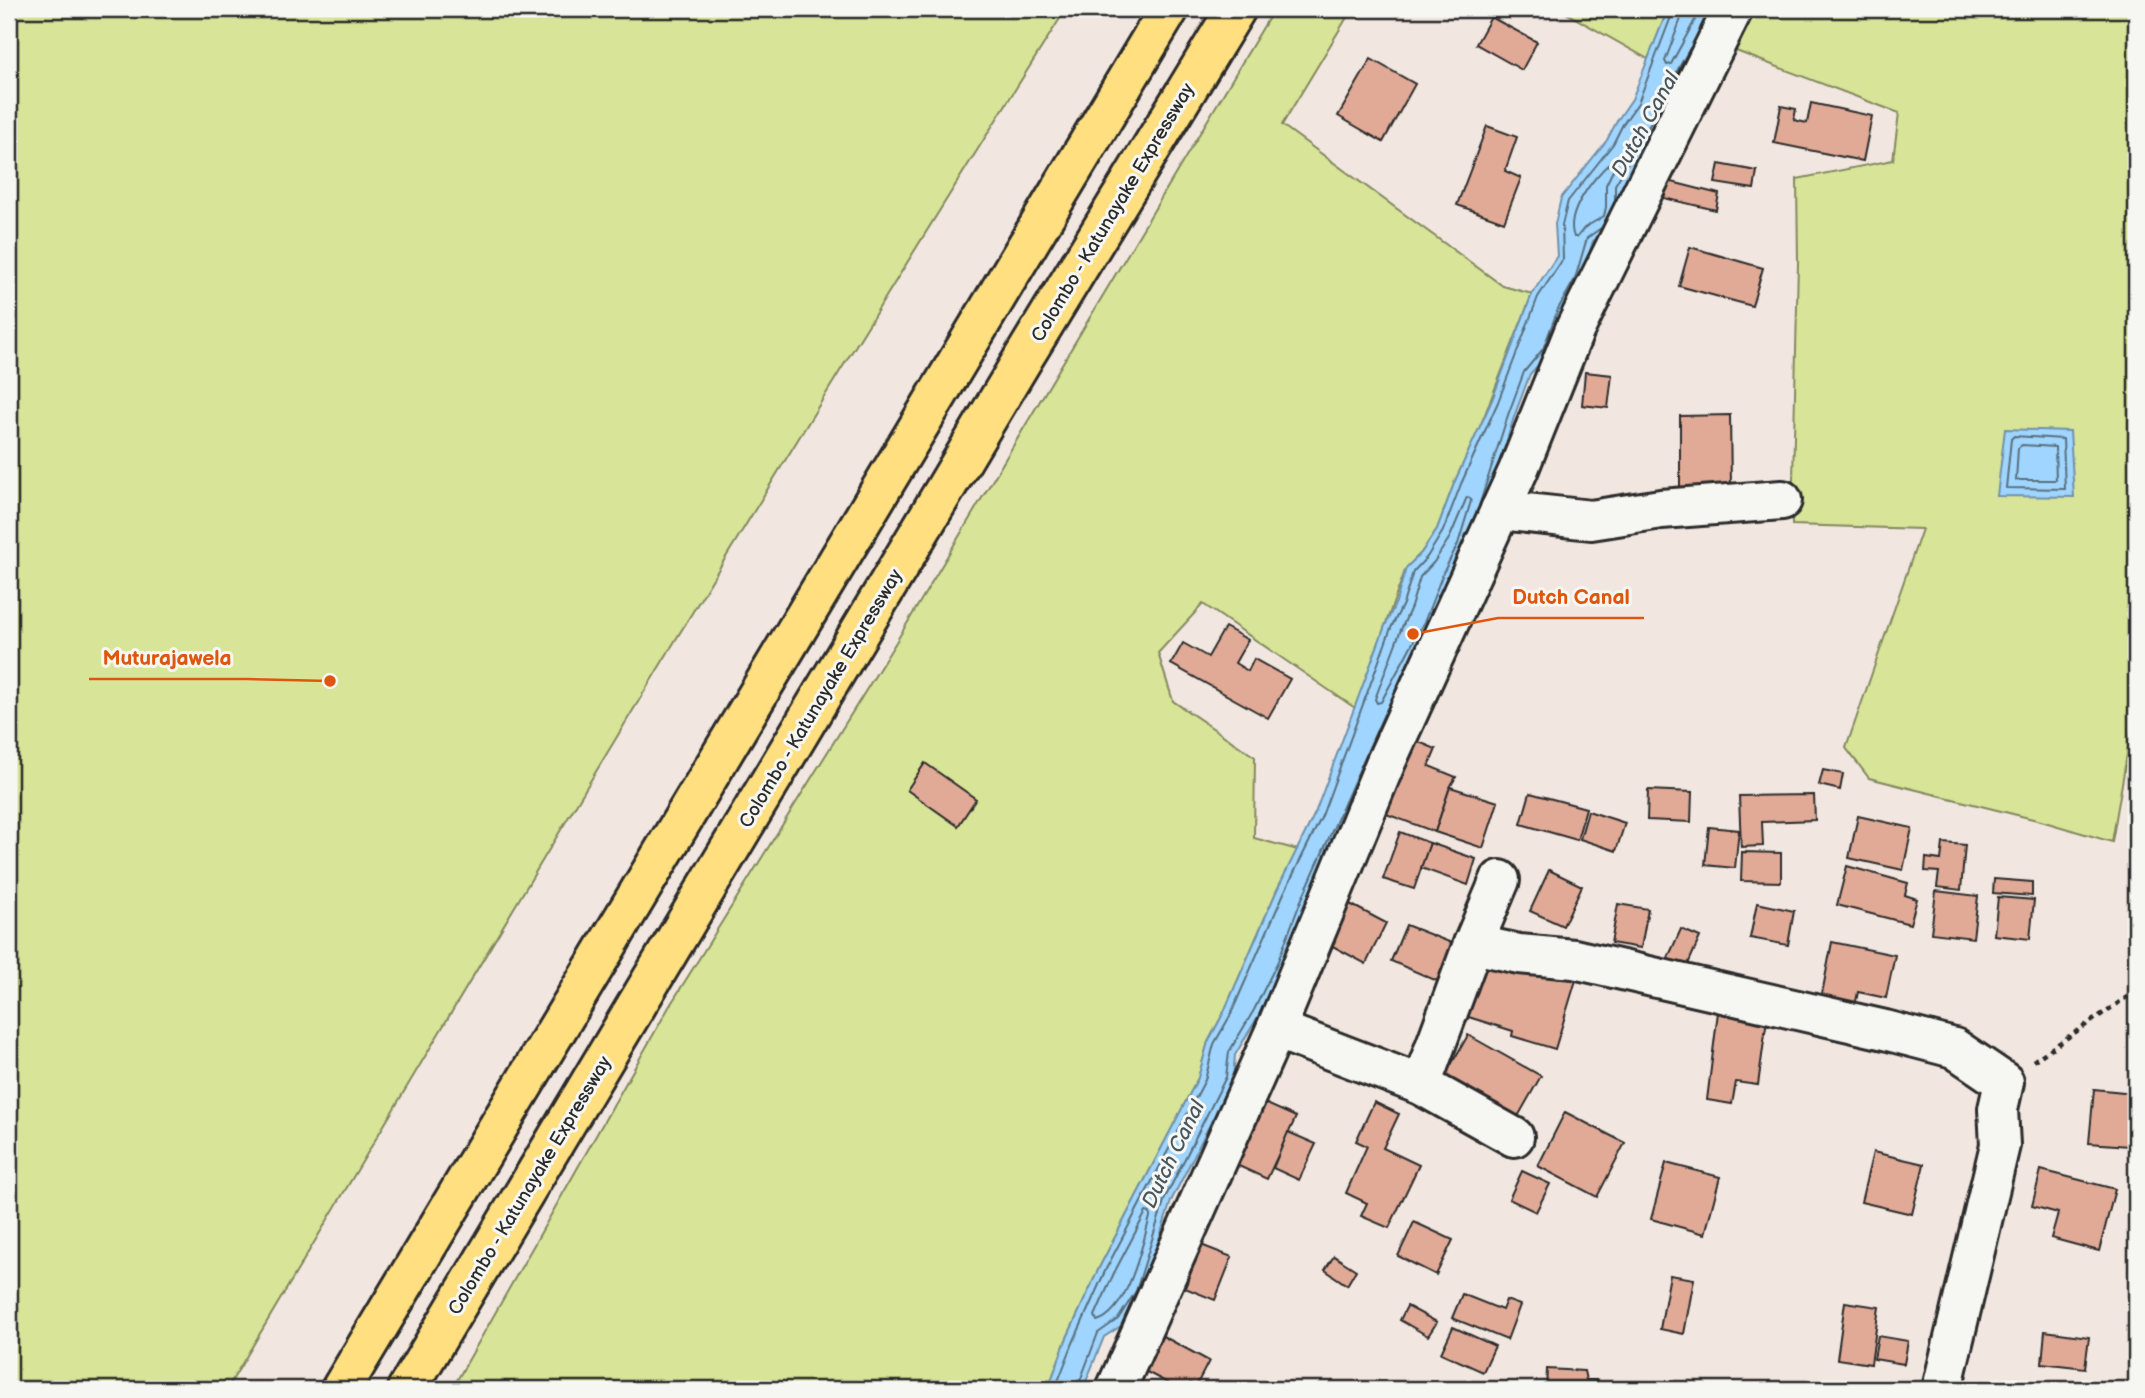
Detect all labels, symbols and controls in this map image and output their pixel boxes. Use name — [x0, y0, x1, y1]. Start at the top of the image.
water label: Dutch Canal — [1606, 66, 1685, 181]
street label: Colombo - Katunayake Expressway — [1027, 79, 1200, 346]
street label: Colombo - Katunayake Expressway — [735, 565, 908, 832]
callout: Dutch Canal — [1498, 576, 1644, 618]
text: Dutch Canal — [1512, 585, 1630, 610]
callout: Muturajawela — [89, 637, 246, 679]
text: Muturajawela — [102, 646, 232, 671]
street label: Colombo - Katunayake Expressway — [444, 1052, 617, 1319]
water label: Dutch Canal — [1137, 1095, 1211, 1212]

